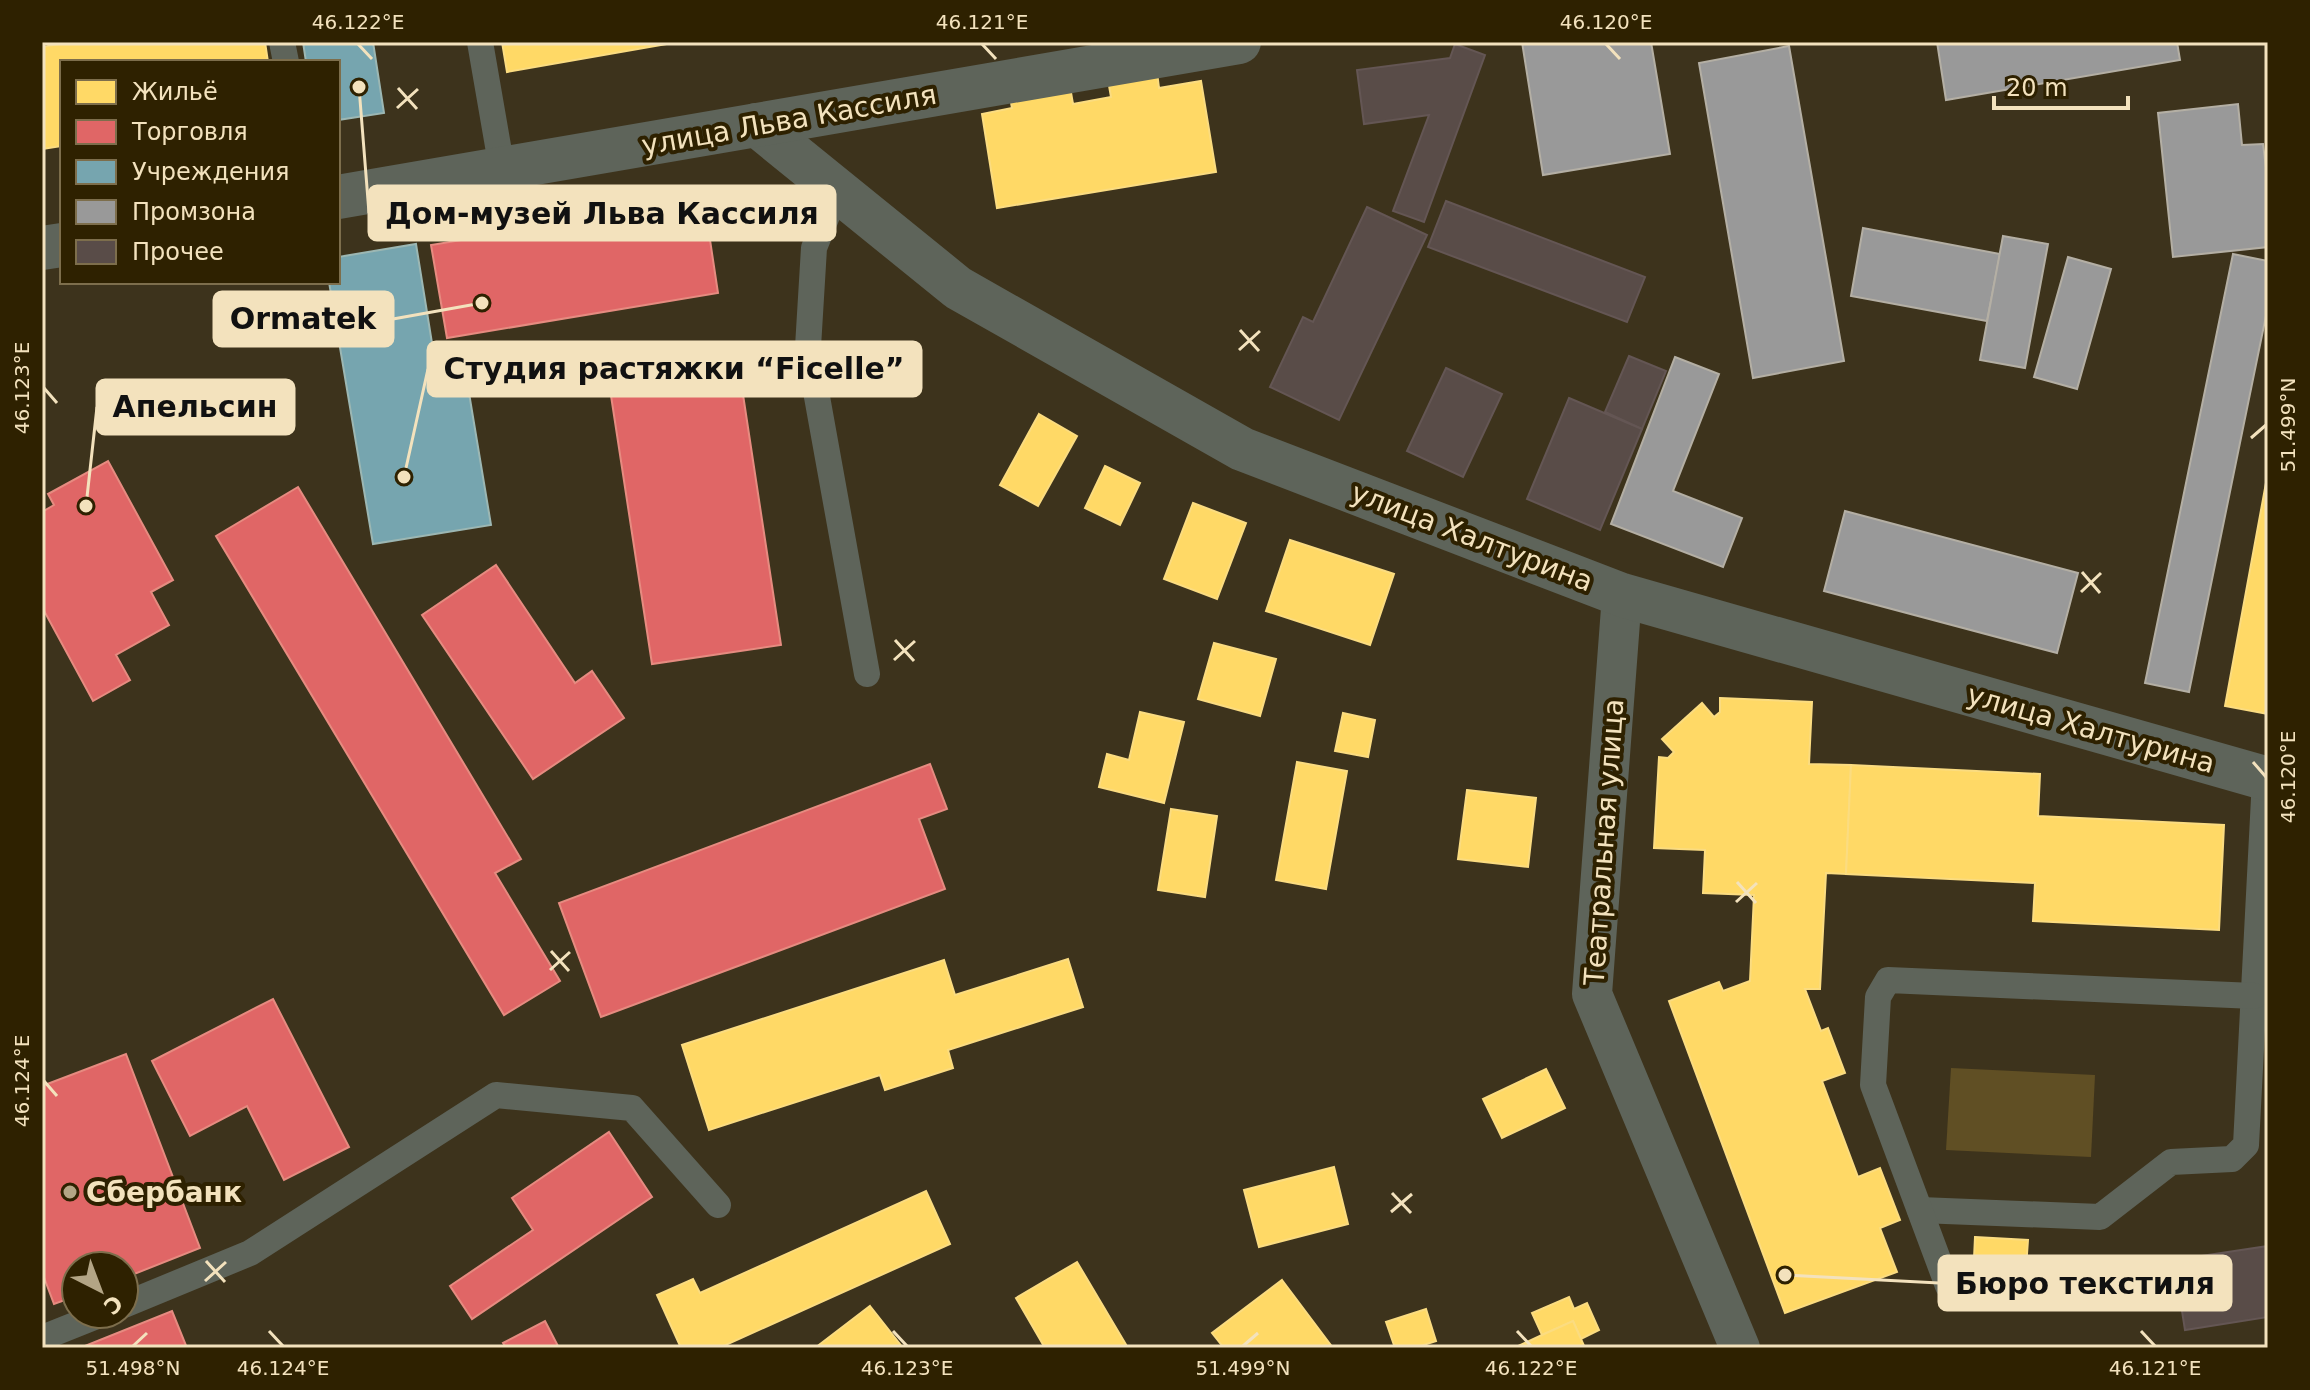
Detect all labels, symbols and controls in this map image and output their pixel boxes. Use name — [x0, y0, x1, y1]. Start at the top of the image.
text: 46.122°E — [312, 10, 404, 34]
text: 46.121°E — [936, 10, 1028, 34]
text: 46.120°E — [1560, 10, 1652, 34]
legend — [60, 60, 340, 284]
scale bar — [1994, 60, 2128, 110]
text: 20 m — [2006, 74, 2068, 102]
text: Жильё — [132, 78, 218, 106]
street label: улица Льва Кассиля — [639, 78, 939, 162]
text: Торговля — [131, 118, 248, 146]
text: Учреждения — [132, 158, 290, 186]
callout: Дом-музей Льва Кассиля — [369, 186, 835, 240]
text: Дом-музей Льва Кассиля — [385, 196, 819, 231]
text: Промзона — [132, 198, 256, 226]
text: Прочее — [132, 238, 224, 266]
callout: Ormatek — [214, 292, 393, 346]
text: Ormatek — [230, 301, 377, 336]
text: 46.123°E — [10, 342, 34, 434]
callout: Студия растяжки “Ficelle” — [428, 342, 921, 396]
text: Студия растяжки “Ficelle” — [443, 351, 905, 386]
text: 51.499°N — [2276, 378, 2300, 472]
callout: Апельсин — [97, 380, 294, 434]
text: Апельсин — [113, 389, 277, 424]
street label: улица Халтурина — [1346, 476, 1598, 598]
street label: улица Халтурина — [1963, 678, 2219, 780]
street label: Театральная улица — [1577, 698, 1630, 987]
text: 46.120°E — [2276, 731, 2300, 823]
text: 46.124°E — [10, 1035, 34, 1127]
place label: Сбербанк — [86, 1176, 242, 1209]
marker: Сбербанк — [61, 1183, 79, 1201]
north arrow — [60, 1250, 140, 1330]
callout: Бюро текстиля — [1939, 1256, 2231, 1310]
text: Бюро текстиля — [1955, 1266, 2215, 1301]
text: С — [99, 1290, 127, 1319]
text: 51.498°N — [86, 1356, 180, 1380]
text: 46.124°E — [237, 1356, 329, 1380]
text: 46.123°E — [861, 1356, 953, 1380]
text: 51.499°N — [1196, 1356, 1290, 1380]
text: 46.122°E — [1485, 1356, 1577, 1380]
text: 46.121°E — [2109, 1356, 2201, 1380]

